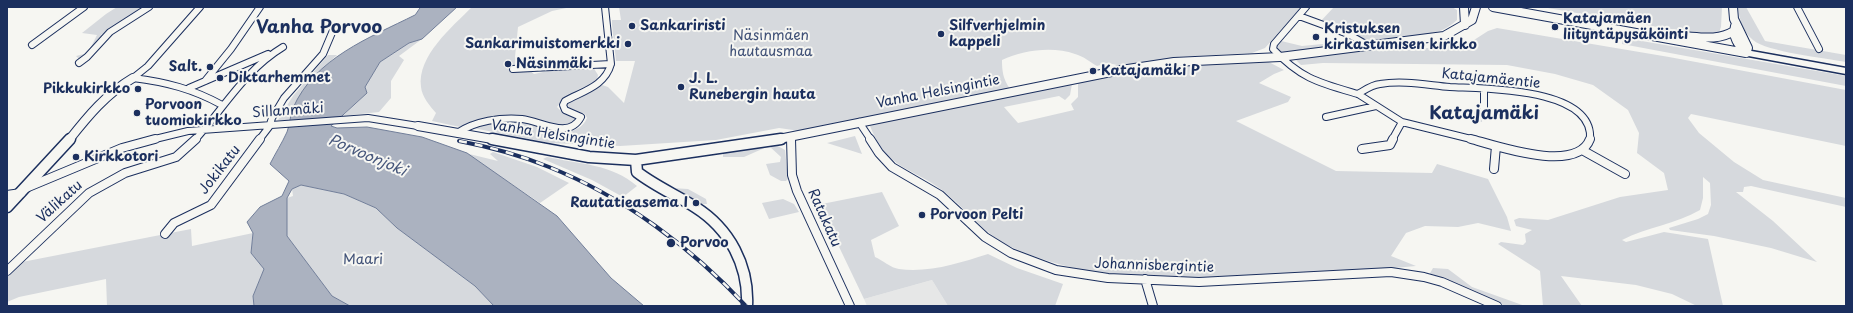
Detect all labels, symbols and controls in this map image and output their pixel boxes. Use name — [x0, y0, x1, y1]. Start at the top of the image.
place label: Katajamäen liityntäpysäköinti — [1563, 11, 1688, 44]
district label: Vanha Porvoo — [256, 17, 382, 39]
place label: Sankariristi — [640, 18, 725, 34]
place label: Silfverhjelmin kappeli — [949, 18, 1045, 50]
marker: Sankariristi — [627, 21, 637, 31]
place label: Kristuksen kirkastumisen kirkko — [1324, 21, 1477, 54]
marker: Katajamäen liityntäpysäköinti — [1550, 22, 1560, 32]
park label: Näsinmäen hautausmaa — [729, 28, 813, 60]
marker: Silfverhjelmin kappeli — [936, 29, 946, 39]
marker: Kristuksen kirkastumisen kirkko — [1311, 32, 1321, 42]
place label: Sankarimuistomerkki — [465, 36, 620, 52]
marker: Sankarimuistomerkki — [623, 39, 633, 49]
place label: Näsinmäki — [516, 56, 592, 72]
place label: Salt. — [169, 59, 202, 75]
marker: Näsinmäki — [503, 59, 513, 69]
marker: Salt. — [205, 62, 215, 72]
place label: Katajamäki P — [1101, 63, 1200, 79]
street label: Katajamäentie — [1441, 65, 1541, 93]
marker: Katajamäki P — [1088, 66, 1098, 76]
place label: Diktarhemmet — [228, 70, 331, 86]
place label: J. L. Runebergin hauta — [689, 71, 816, 104]
street label: Vanha Helsingintie — [875, 72, 1001, 112]
marker: Diktarhemmet — [215, 73, 225, 83]
place label: Pikkukirkko — [43, 81, 130, 97]
marker: J. L. Runebergin hauta — [676, 82, 686, 92]
marker: Pikkukirkko — [133, 84, 143, 94]
place label: Porvoon tuomiokirkko — [145, 97, 242, 130]
street label: Sillanmäki — [252, 100, 324, 122]
district label: Katajamäki — [1429, 103, 1539, 125]
marker: Porvoon tuomiokirkko — [132, 108, 142, 118]
street label: Vanha Helsingintie — [490, 117, 616, 153]
water label: Porvoonjoki — [325, 131, 409, 181]
street label: Jokikatu — [196, 142, 244, 198]
place label: Kirkkotori — [84, 149, 159, 165]
marker: Kirkkotori — [71, 152, 81, 162]
street label: Välikatu — [34, 177, 86, 227]
street label: Ratakatu — [804, 186, 844, 250]
place label: Rautatieasema I — [570, 195, 688, 211]
marker: Rautatieasema I — [691, 198, 701, 208]
place label: Porvoon Pelti — [930, 207, 1023, 223]
marker: Porvoon Pelti — [917, 210, 927, 220]
place label: Porvoo — [680, 235, 729, 251]
marker: Porvoo — [665, 237, 677, 249]
park label: Maari — [343, 252, 383, 268]
street label: Johannisbergintie — [1094, 256, 1214, 276]

